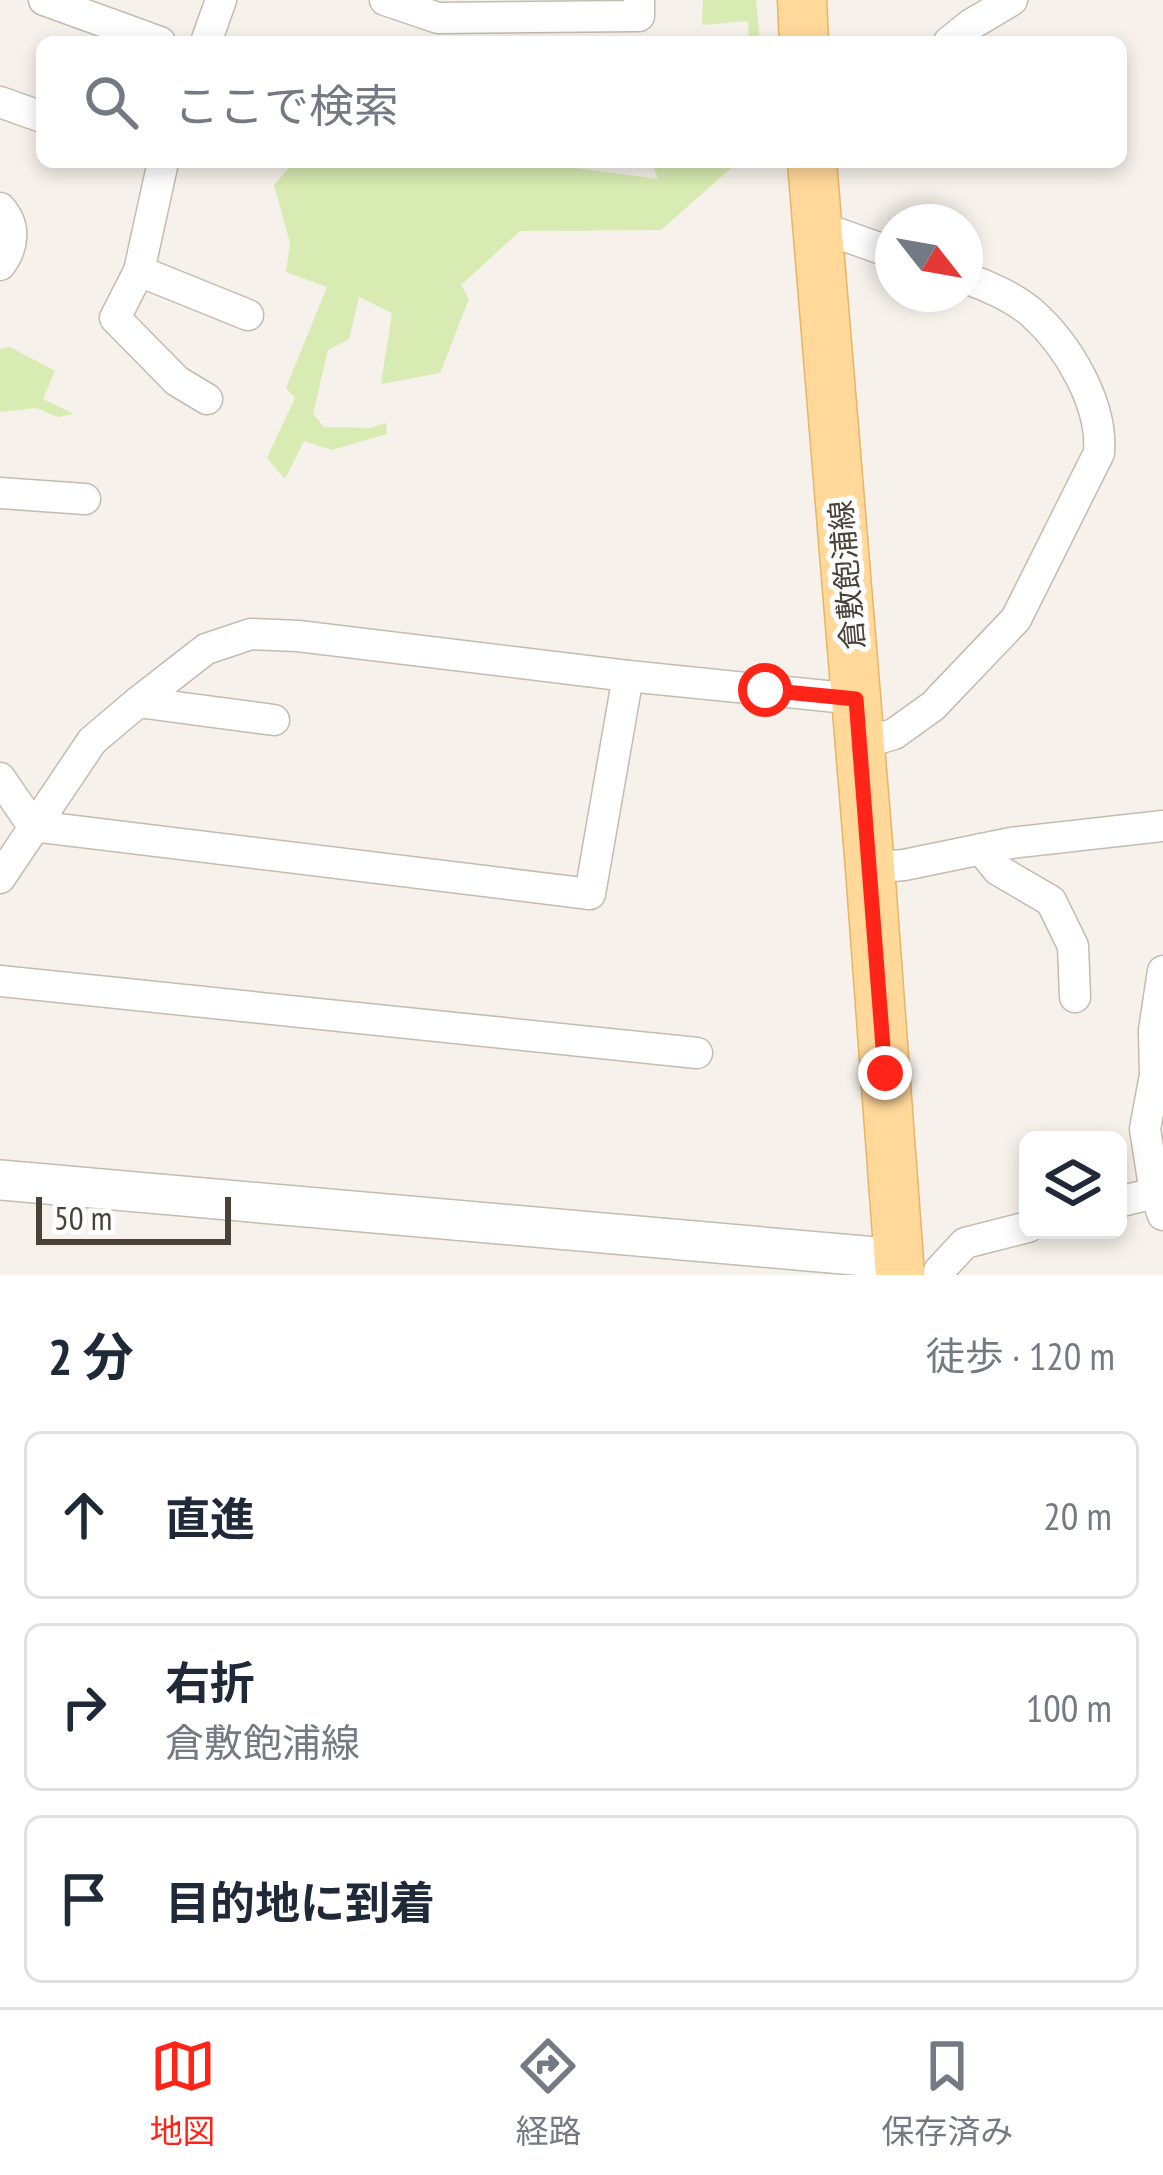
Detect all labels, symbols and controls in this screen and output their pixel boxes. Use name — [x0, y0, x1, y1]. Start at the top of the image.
search box — [36, 36, 1127, 168]
icon: search — [78, 69, 144, 135]
text: ここで検索 — [174, 76, 399, 134]
north arrow — [875, 204, 983, 312]
street label: 倉敷飽浦線 — [820, 499, 872, 651]
route start — [738, 663, 792, 717]
route end — [858, 1046, 912, 1100]
map controls — [1019, 1131, 1127, 1239]
button: layers — [1019, 1131, 1127, 1239]
scale bar — [36, 1191, 231, 1244]
text: 50 m — [54, 1196, 112, 1239]
text: 2 分 — [48, 1323, 134, 1389]
text: 徒歩 · 120 m — [926, 1330, 1115, 1381]
icon: ahead — [51, 1482, 117, 1548]
text: 直進 — [165, 1489, 255, 1547]
text: 20 m — [1043, 1490, 1112, 1541]
text: 右折 — [165, 1653, 255, 1711]
icon: right — [51, 1674, 117, 1740]
text: 100 m — [1026, 1682, 1112, 1733]
text: 倉敷飽浦線 — [165, 1717, 360, 1768]
icon: arrive — [51, 1866, 117, 1932]
text: 目的地に到着 — [165, 1873, 435, 1931]
tab: 地図 — [150, 2033, 216, 2153]
tab: 経路 — [515, 2033, 581, 2153]
tab: 保存済み — [881, 2033, 1013, 2153]

